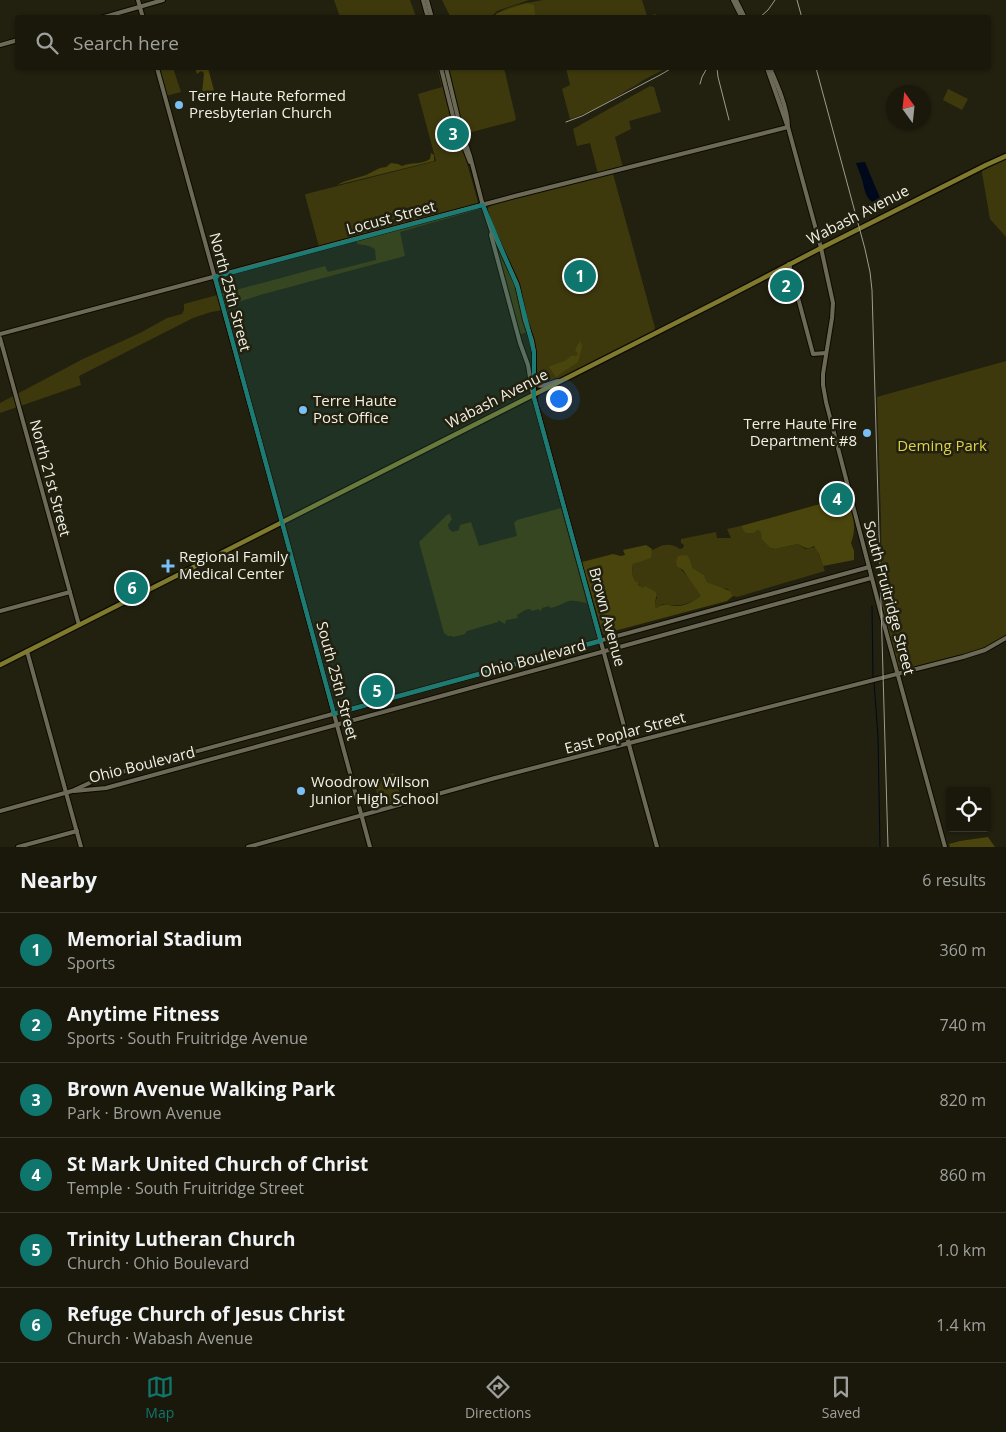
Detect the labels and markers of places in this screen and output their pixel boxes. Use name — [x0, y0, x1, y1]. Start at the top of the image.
place label: Terre Haute Reformed Presbyterian Church — [189, 85, 346, 122]
marker: Terre Haute Reformed Presbyterian Church — [173, 99, 185, 111]
pin: 3 — [437, 115, 469, 153]
pin: 1 — [564, 257, 596, 295]
pin: 2 — [770, 267, 802, 305]
place label: Terre Haute Post Office — [313, 390, 397, 427]
marker: Terre Haute Post Office — [297, 404, 309, 416]
place label: Terre Haute Fire Department #8 — [743, 413, 857, 450]
marker: Terre Haute Fire Department #8 — [861, 427, 873, 439]
pin: 4 — [821, 480, 853, 518]
place label: Regional Family Medical Center — [179, 546, 288, 583]
marker: Regional Family Medical Center — [161, 559, 175, 573]
pin: 6 — [116, 569, 148, 607]
pin: 5 — [361, 672, 393, 710]
place label: Woodrow Wilson Junior High School — [309, 771, 439, 808]
marker: Woodrow Wilson Junior High School — [295, 785, 307, 797]

